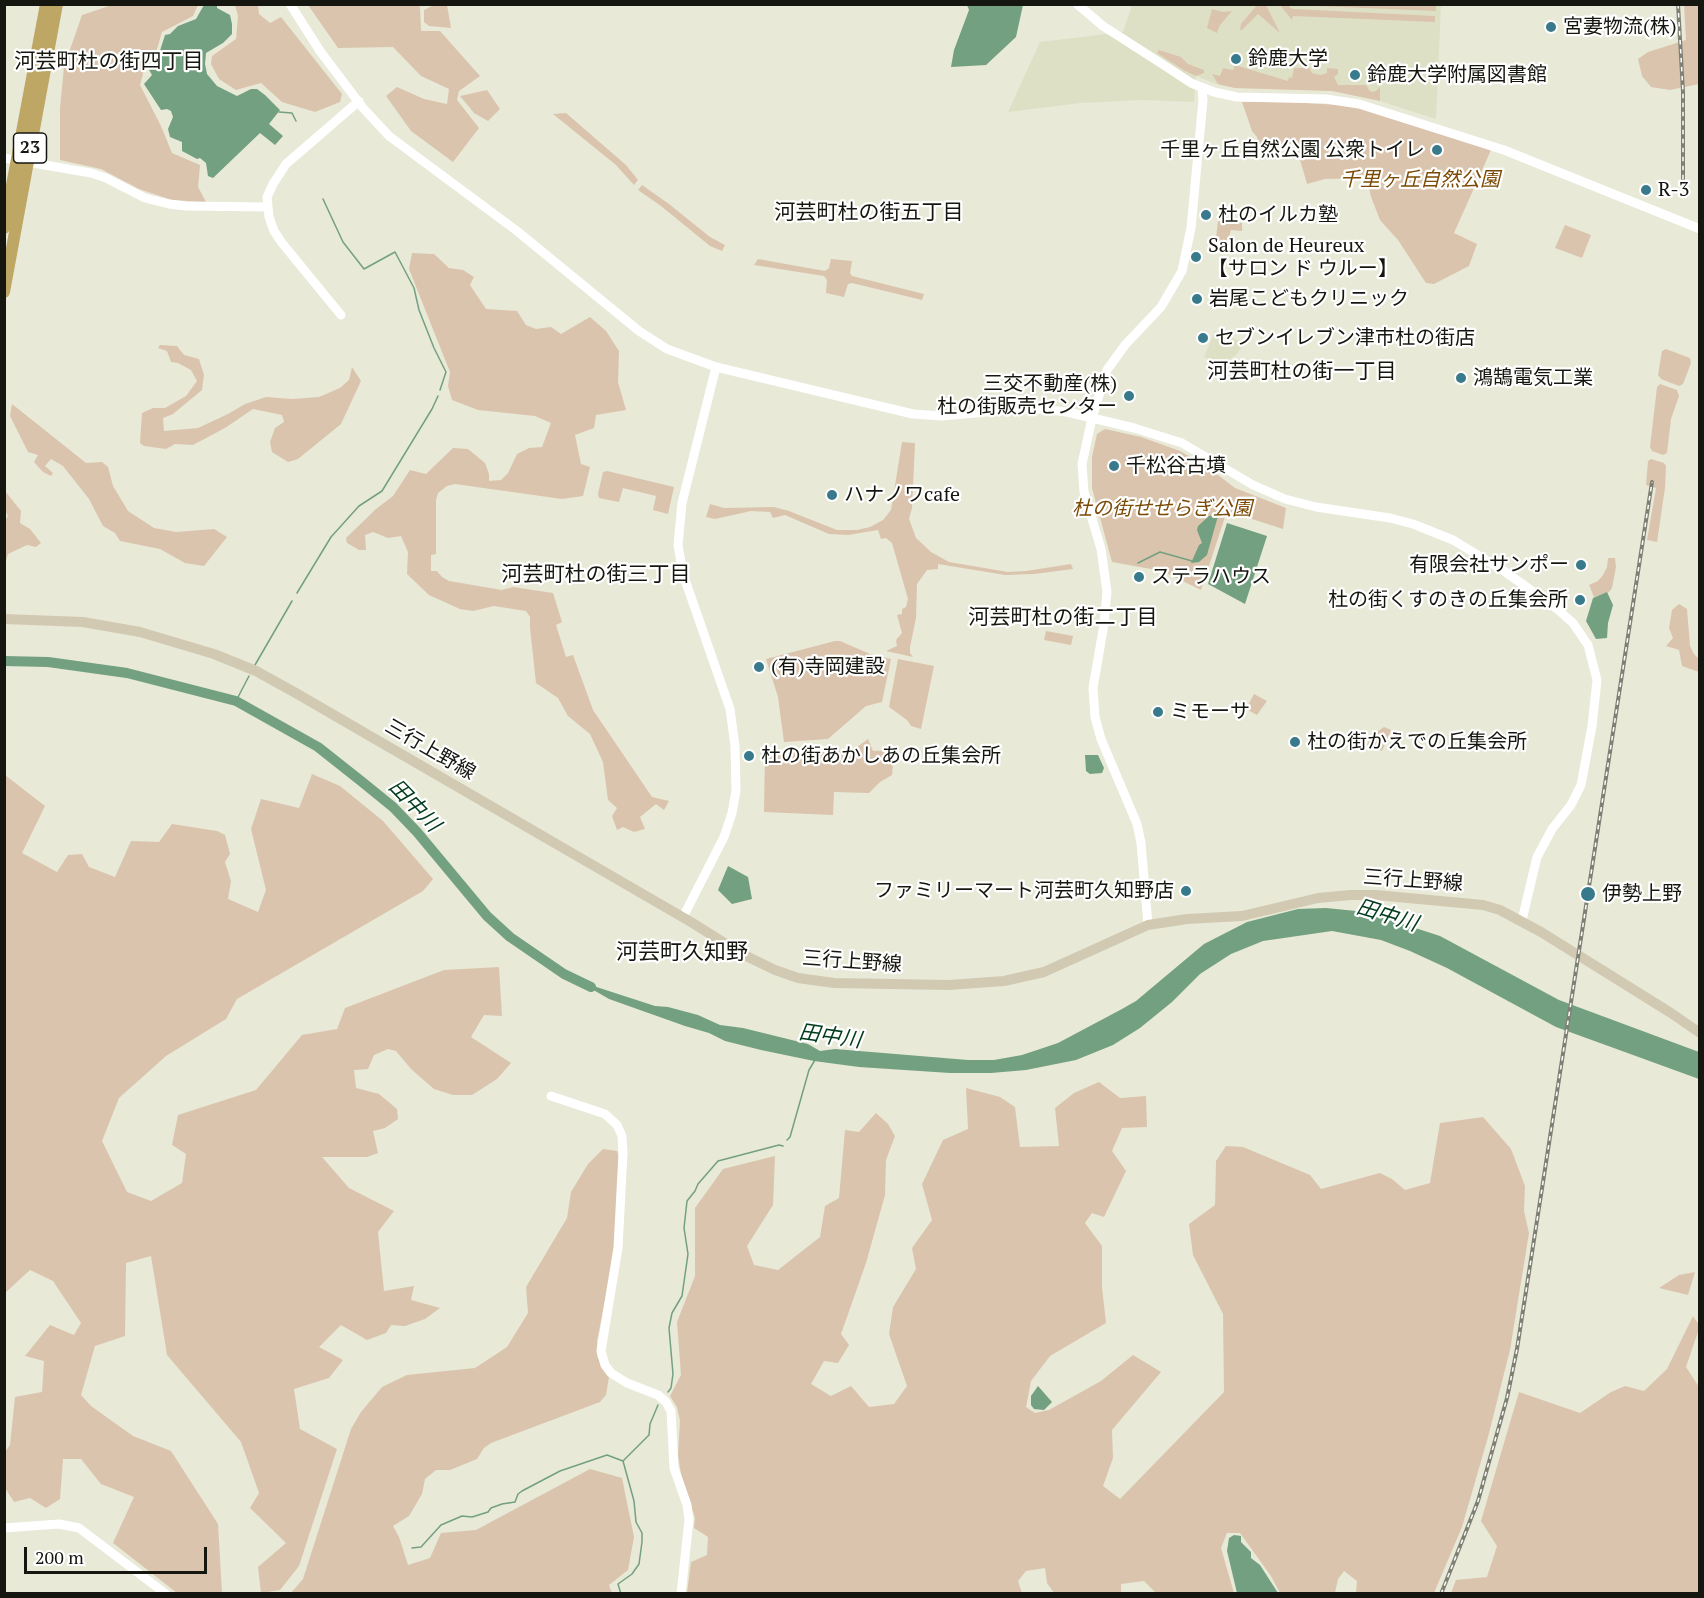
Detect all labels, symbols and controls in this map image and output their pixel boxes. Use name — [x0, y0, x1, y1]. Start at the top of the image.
place label: 宮妻物流(株) — [1563, 15, 1677, 39]
marker: 宮妻物流(株) — [1544, 20, 1558, 34]
place label: 鈴鹿大学 — [1248, 47, 1328, 71]
district label: 河芸町杜の街四丁目 — [15, 49, 203, 75]
marker: 鈴鹿大学 — [1229, 52, 1243, 66]
place label: 鈴鹿大学附属図書館 — [1367, 63, 1547, 87]
marker: 鈴鹿大学附属図書館 — [1348, 68, 1362, 82]
road number: 23 — [14, 133, 46, 163]
place label: 千里ヶ丘自然公園 公衆トイレ — [1160, 138, 1425, 162]
marker: 千里ヶ丘自然公園 公衆トイレ — [1430, 143, 1444, 157]
park label: 千里ヶ丘自然公園 — [1340, 168, 1500, 192]
place label: R-3 — [1658, 178, 1689, 202]
marker: R-3 — [1639, 183, 1653, 197]
district label: 河芸町杜の街五丁目 — [775, 200, 963, 226]
place label: 杜のイルカ塾 — [1218, 203, 1338, 227]
marker: 杜のイルカ塾 — [1199, 208, 1213, 222]
place label: Salon de Heureux 【サロン ド ウルー】 — [1208, 234, 1398, 281]
marker: Salon de Heureux 【サロン ド ウルー】 — [1189, 250, 1203, 264]
place label: 岩尾こどもクリニック — [1209, 287, 1409, 311]
marker: 岩尾こどもクリニック — [1190, 292, 1204, 306]
place label: セブンイレブン津市杜の街店 — [1215, 326, 1475, 350]
marker: セブンイレブン津市杜の街店 — [1196, 331, 1210, 345]
district label: 河芸町杜の街一丁目 — [1208, 359, 1396, 385]
place label: 鴻鵠電気工業 — [1473, 366, 1593, 390]
marker: 鴻鵠電気工業 — [1454, 371, 1468, 385]
place label: 三交不動産(株) 杜の街販売センター — [937, 372, 1117, 419]
marker: 三交不動産(株) 杜の街販売センター — [1122, 389, 1136, 403]
place label: 千松谷古墳 — [1126, 454, 1226, 478]
marker: 千松谷古墳 — [1107, 459, 1121, 473]
place label: ハナノワcafe — [844, 483, 960, 507]
marker: ハナノワcafe — [825, 488, 839, 502]
park label: 杜の街せせらぎ公園 — [1072, 497, 1252, 521]
place label: 有限会社サンポー — [1409, 553, 1569, 577]
marker: 有限会社サンポー — [1574, 558, 1588, 572]
district label: 河芸町杜の街三丁目 — [502, 562, 690, 588]
place label: ステラハウス — [1151, 565, 1271, 589]
marker: ステラハウス — [1132, 570, 1146, 584]
place label: 杜の街くすのきの丘集会所 — [1328, 588, 1568, 612]
marker: 杜の街くすのきの丘集会所 — [1573, 593, 1587, 607]
district label: 河芸町杜の街二丁目 — [969, 605, 1157, 631]
place label: (有)寺岡建設 — [771, 655, 885, 679]
marker: (有)寺岡建設 — [752, 660, 766, 674]
place label: ミモーサ — [1170, 700, 1250, 724]
marker: ミモーサ — [1151, 705, 1165, 719]
street label: 三行上野線 — [381, 715, 479, 785]
place label: 杜の街かえでの丘集会所 — [1307, 730, 1527, 754]
marker: 杜の街かえでの丘集会所 — [1288, 735, 1302, 749]
place label: 杜の街あかしあの丘集会所 — [761, 744, 1001, 768]
marker: 杜の街あかしあの丘集会所 — [742, 749, 756, 763]
water label: 田中川 — [383, 775, 445, 837]
street label: 三行上野線 — [1362, 866, 1464, 896]
place label: ファミリーマート河芸町久知野店 — [874, 879, 1174, 903]
place label: 伊勢上野 — [1602, 882, 1682, 906]
marker: ファミリーマート河芸町久知野店 — [1179, 884, 1193, 898]
marker: 伊勢上野 — [1579, 885, 1597, 903]
water label: 田中川 — [1353, 895, 1421, 937]
district label: 河芸町久知野 — [616, 940, 748, 966]
street label: 三行上野線 — [801, 947, 903, 977]
water label: 田中川 — [797, 1020, 863, 1054]
scale bar — [27, 1535, 210, 1573]
text: 200 m — [35, 1545, 84, 1569]

